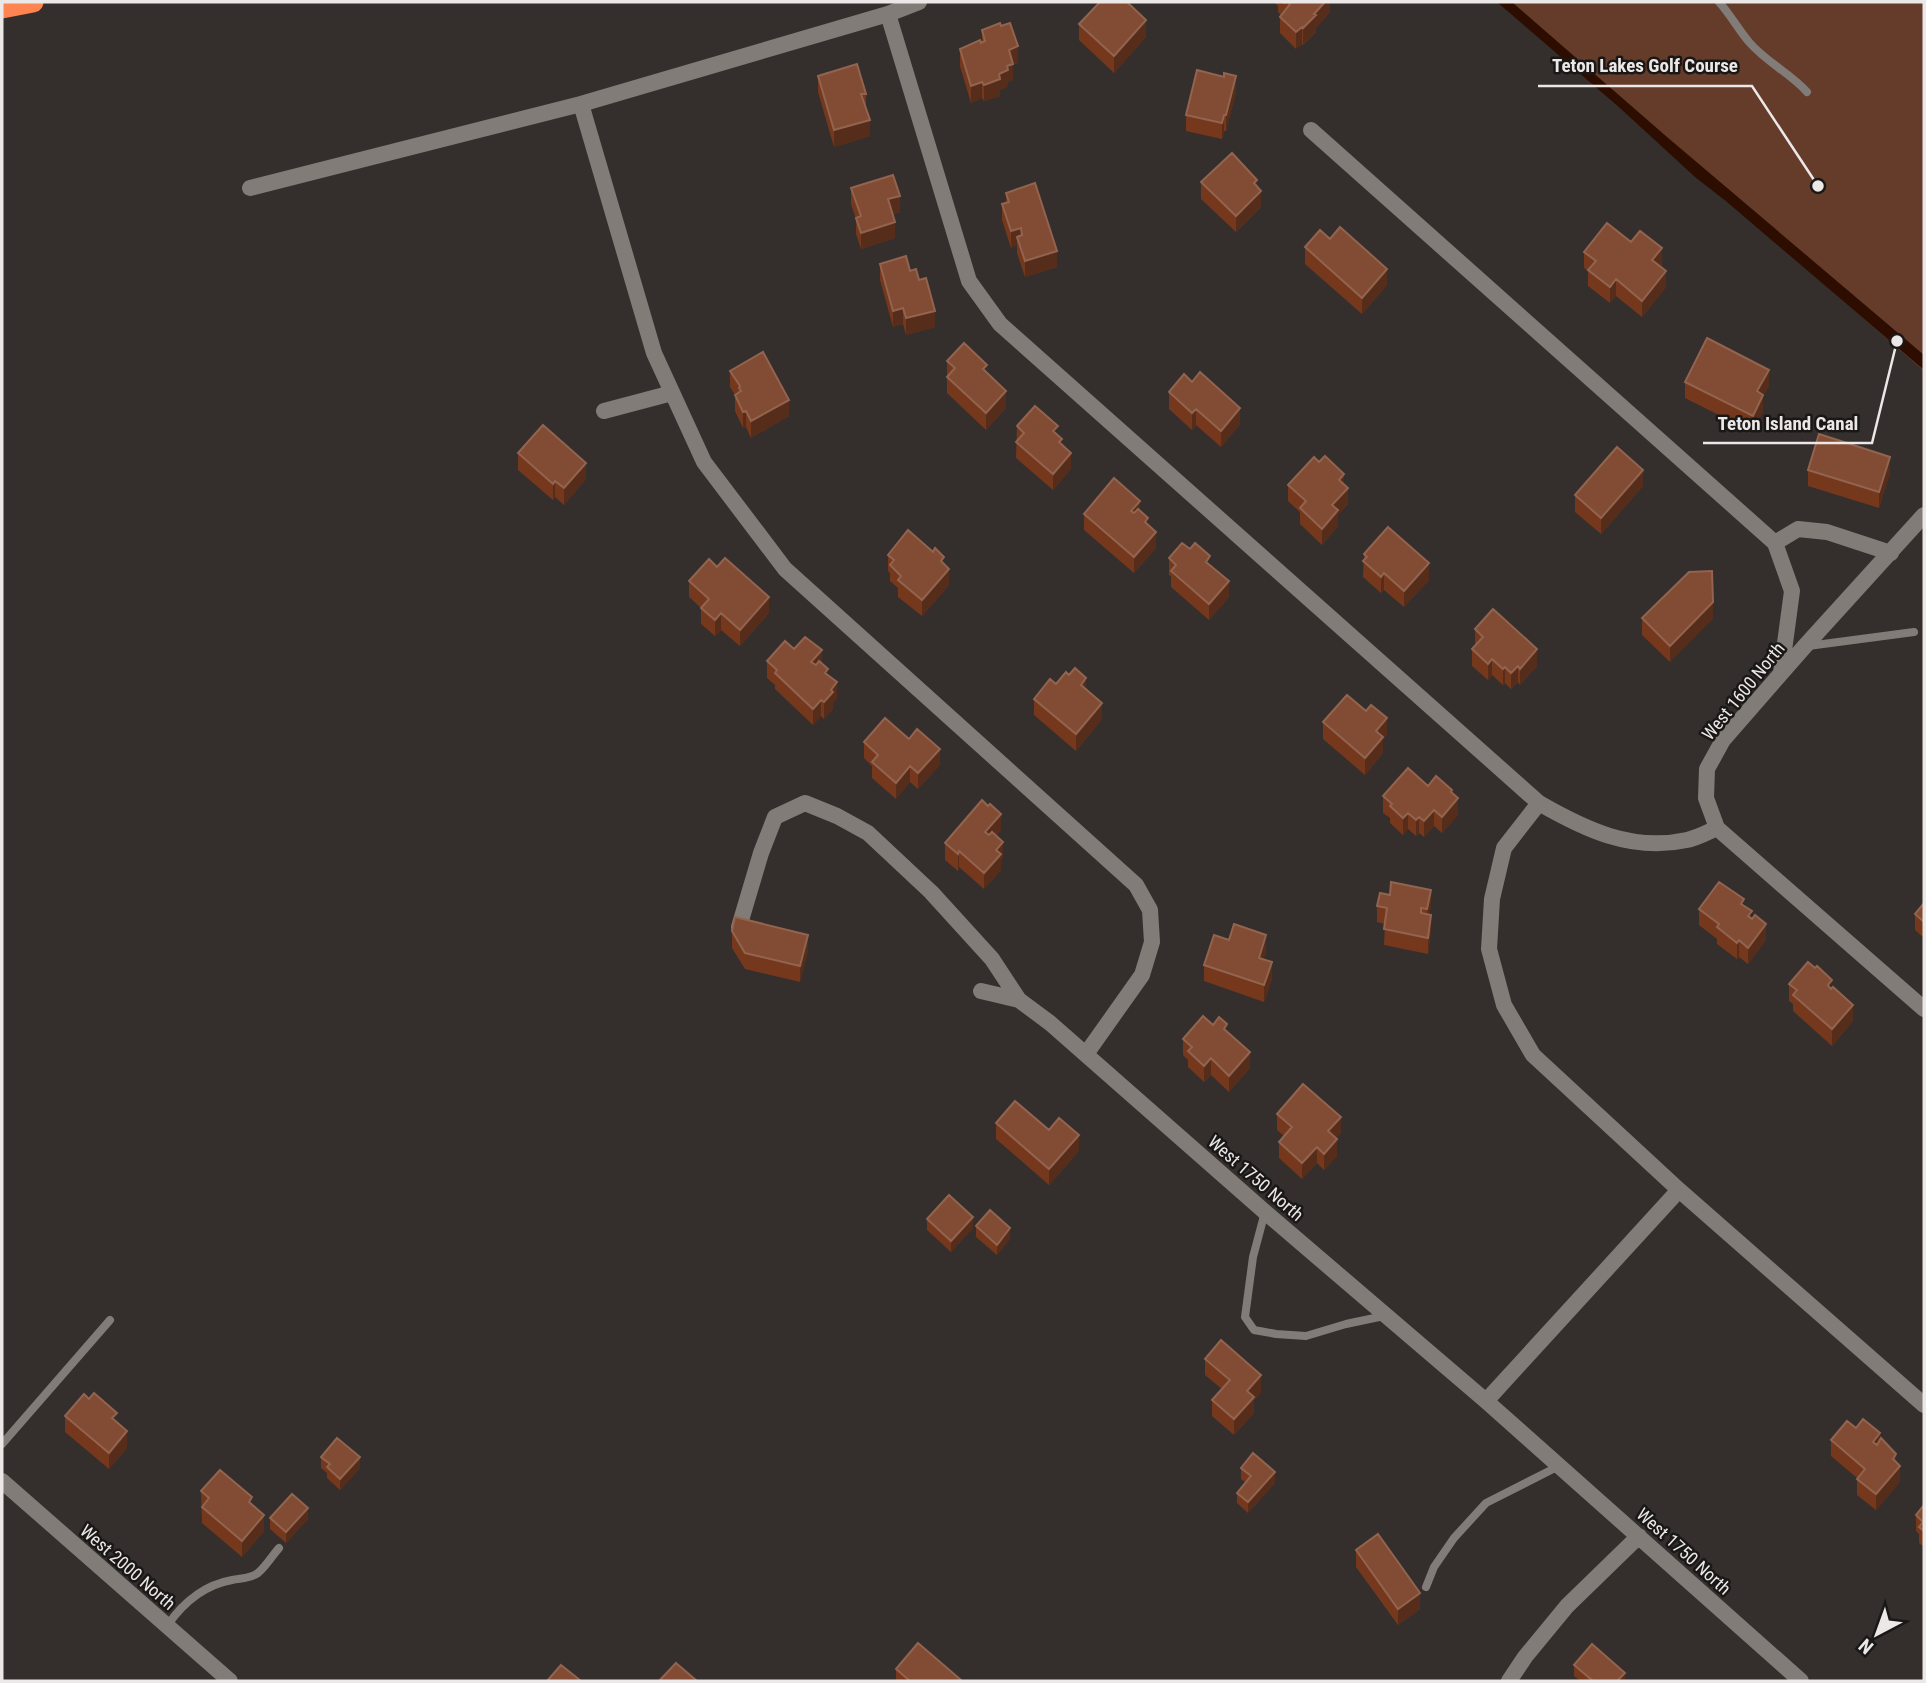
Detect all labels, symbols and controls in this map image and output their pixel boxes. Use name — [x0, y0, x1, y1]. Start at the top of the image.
callout: Teton Lakes Golf Course — [1538, 46, 1752, 86]
text: Teton Lakes Golf Course — [1552, 54, 1738, 77]
callout: Teton Island Canal — [1703, 403, 1872, 443]
text: Teton Island Canal — [1718, 412, 1858, 435]
street label: West 1600 North — [1697, 638, 1789, 744]
street label: West 1750 North — [1204, 1131, 1308, 1225]
street label: West 1750 North — [1633, 1503, 1735, 1599]
street label: West 2000 North — [76, 1520, 180, 1614]
north arrow — [1842, 1599, 1912, 1669]
text: N — [1854, 1634, 1878, 1659]

